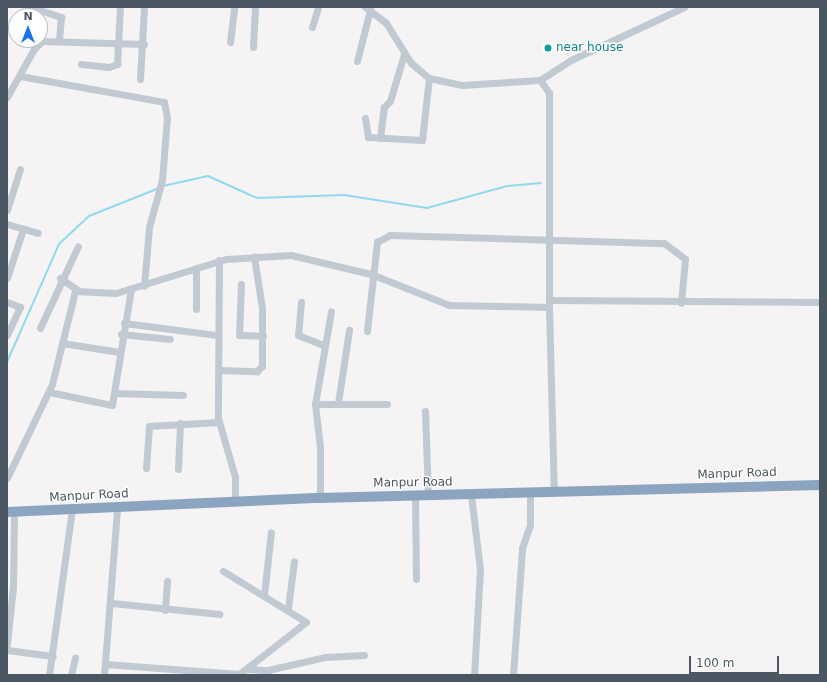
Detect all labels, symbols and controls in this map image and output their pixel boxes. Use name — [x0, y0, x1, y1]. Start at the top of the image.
north arrow — [8, 8, 48, 48]
text: N — [23, 10, 33, 23]
place label: near house — [556, 41, 623, 55]
marker: near house — [543, 43, 553, 53]
street label: Manpur Road — [697, 465, 777, 483]
street label: Manpur Road — [373, 475, 453, 491]
street label: Manpur Road — [49, 487, 129, 505]
scale bar — [691, 648, 781, 674]
text: 100 m — [696, 656, 734, 670]

